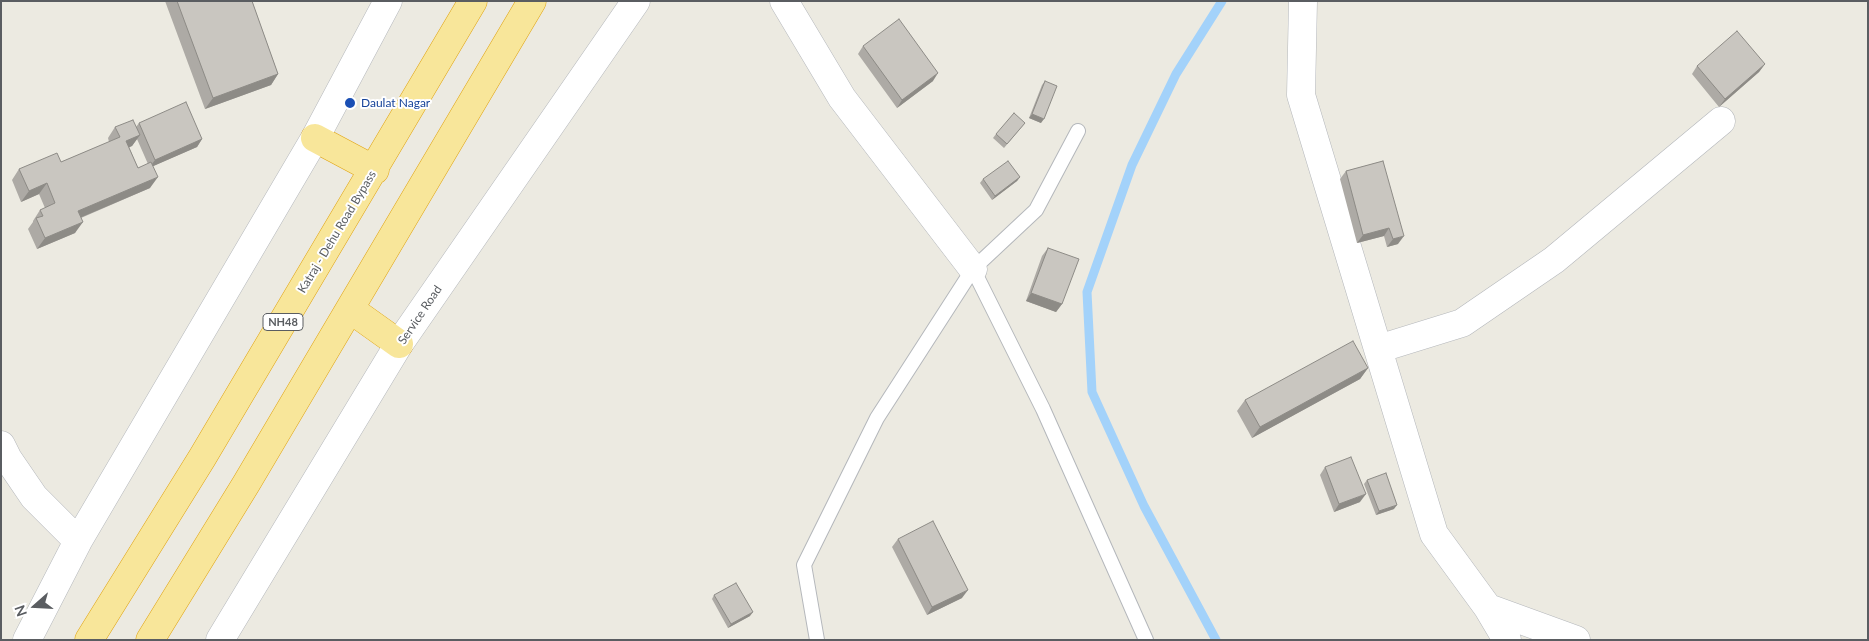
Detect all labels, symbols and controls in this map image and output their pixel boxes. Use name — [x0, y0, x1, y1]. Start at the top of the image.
marker: Daulat Nagar — [343, 96, 357, 110]
place label: Daulat Nagar — [361, 96, 430, 110]
street label: Katraj - Dehu Road Bypass — [295, 168, 379, 296]
street label: Service Road — [395, 283, 445, 347]
road number: NH48 — [263, 314, 303, 331]
north arrow — [10, 581, 60, 631]
text: N — [11, 603, 30, 619]

